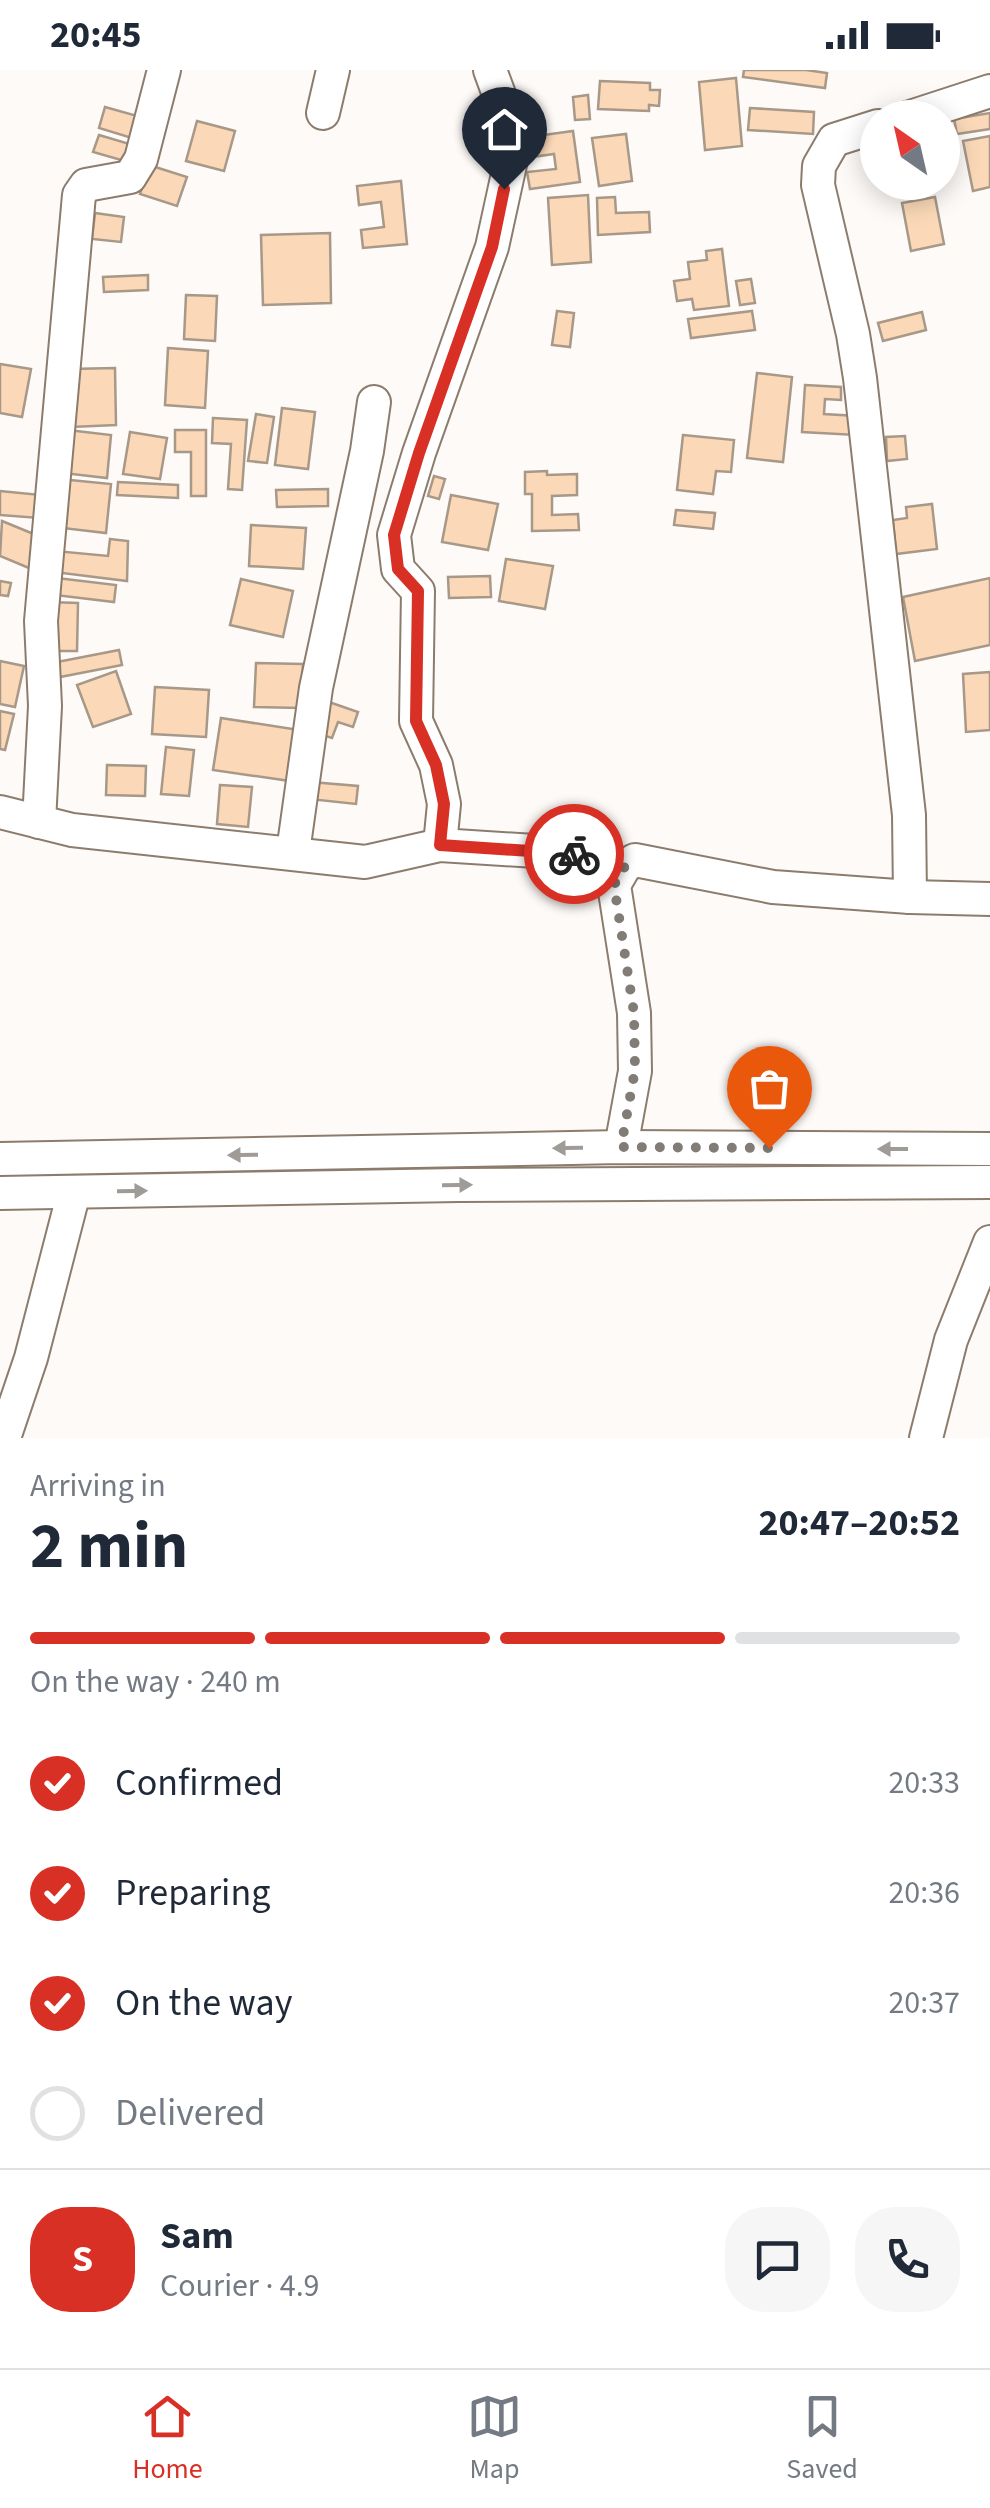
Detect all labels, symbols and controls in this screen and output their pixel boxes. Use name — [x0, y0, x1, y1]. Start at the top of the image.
text: 20:45 — [50, 8, 142, 62]
pin — [462, 87, 547, 190]
north arrow — [860, 100, 960, 200]
map controls — [860, 100, 960, 200]
icon: home — [477, 102, 532, 157]
courier — [524, 804, 624, 904]
icon: bike — [547, 827, 602, 882]
pin — [727, 1046, 812, 1149]
icon: bag — [742, 1061, 797, 1116]
one-way arrow — [876, 1140, 908, 1156]
one-way arrow — [551, 1141, 583, 1157]
one-way arrow — [226, 1148, 258, 1164]
one-way arrow — [442, 1176, 474, 1192]
one-way arrow — [117, 1183, 149, 1199]
text: Arriving in — [30, 1463, 166, 1509]
text: 20:47–20:52 — [758, 1496, 960, 1550]
text: 2 min — [30, 1500, 188, 1593]
text: On the way · 240 m — [30, 1659, 281, 1705]
icon: check — [30, 1756, 85, 1811]
text: Confirmed — [115, 1756, 283, 1810]
text: 20:33 — [888, 1760, 960, 1806]
icon: check — [30, 1866, 85, 1921]
text: Preparing — [115, 1866, 270, 1920]
text: 20:36 — [888, 1870, 960, 1916]
icon: check — [30, 1976, 85, 2031]
text: On the way — [115, 1976, 292, 2030]
text: 20:37 — [888, 1980, 960, 2026]
text: Delivered — [115, 2086, 265, 2140]
button: chat — [725, 2207, 830, 2312]
button: phone — [855, 2207, 960, 2312]
text: Sam — [160, 2209, 234, 2263]
text: S — [72, 2232, 93, 2286]
text: Courier · 4.9 — [160, 2263, 320, 2309]
tab: Home — [132, 2389, 203, 2489]
tab: Map — [467, 2389, 522, 2489]
tab: Saved — [786, 2389, 858, 2489]

